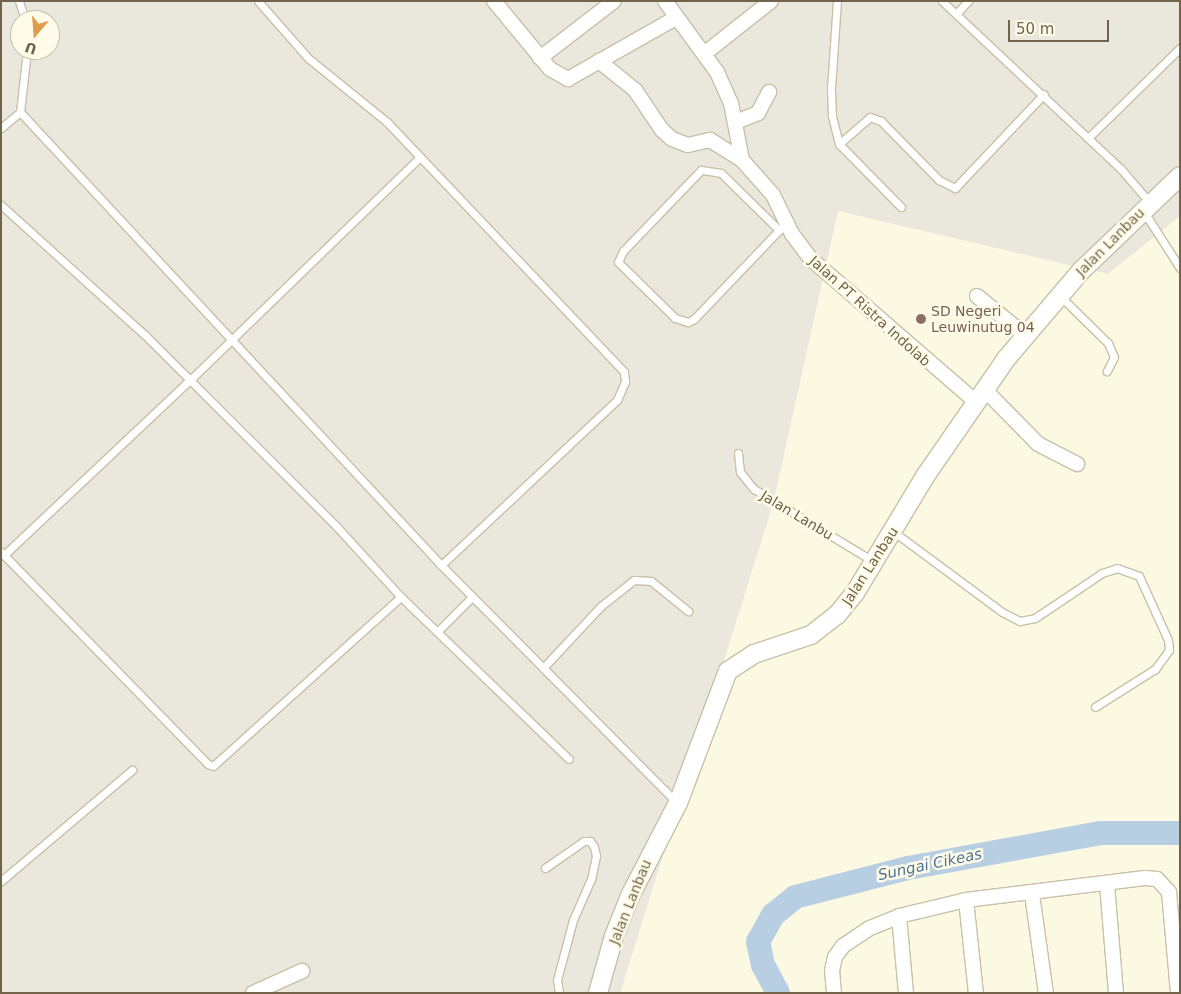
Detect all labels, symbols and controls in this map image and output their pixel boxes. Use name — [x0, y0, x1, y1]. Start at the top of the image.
north arrow — [10, 10, 60, 60]
scale bar — [1011, 10, 1112, 42]
text: 50 m — [1016, 20, 1054, 38]
text: U — [23, 39, 39, 58]
street label: Jalan Lanbau — [1072, 204, 1148, 280]
street label: Jalan PT Ristra Indolab — [806, 252, 934, 370]
place label: SD Negeri Leuwinutug 04 — [931, 303, 1035, 336]
marker: SD Negeri Leuwinutug 04 — [915, 313, 927, 325]
street label: Jalan Lanbu — [758, 487, 836, 543]
street label: Jalan Lanbau — [838, 524, 902, 608]
water label: Sungai Cikeas — [876, 845, 984, 885]
street label: Jalan Lanbau — [605, 857, 655, 947]

